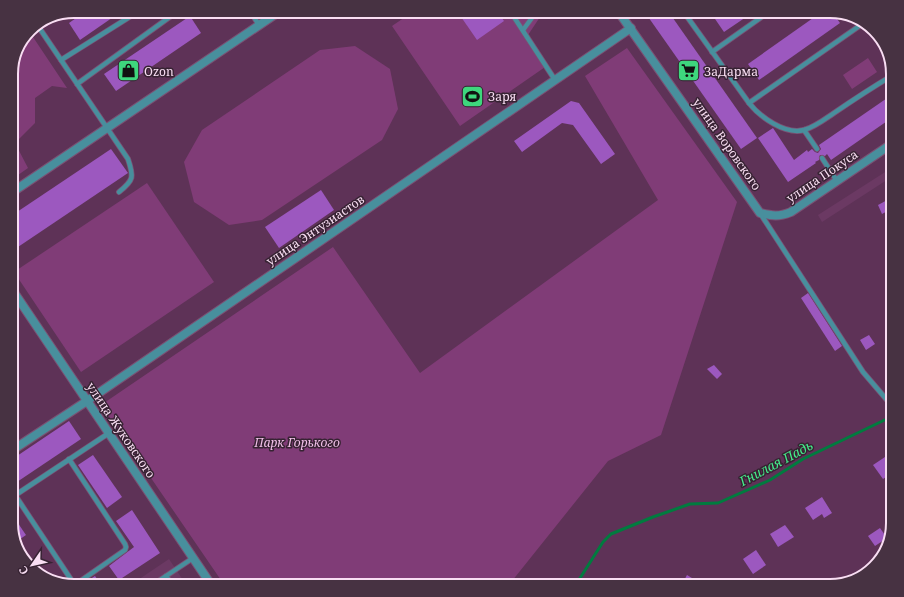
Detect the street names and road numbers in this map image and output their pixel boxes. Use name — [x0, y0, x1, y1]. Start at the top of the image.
street label: улица Воровского — [689, 95, 765, 193]
street label: улица Покуса — [783, 146, 861, 206]
street label: улица Энтузиастов — [262, 190, 368, 269]
street label: улица Жуковского — [83, 379, 159, 481]

